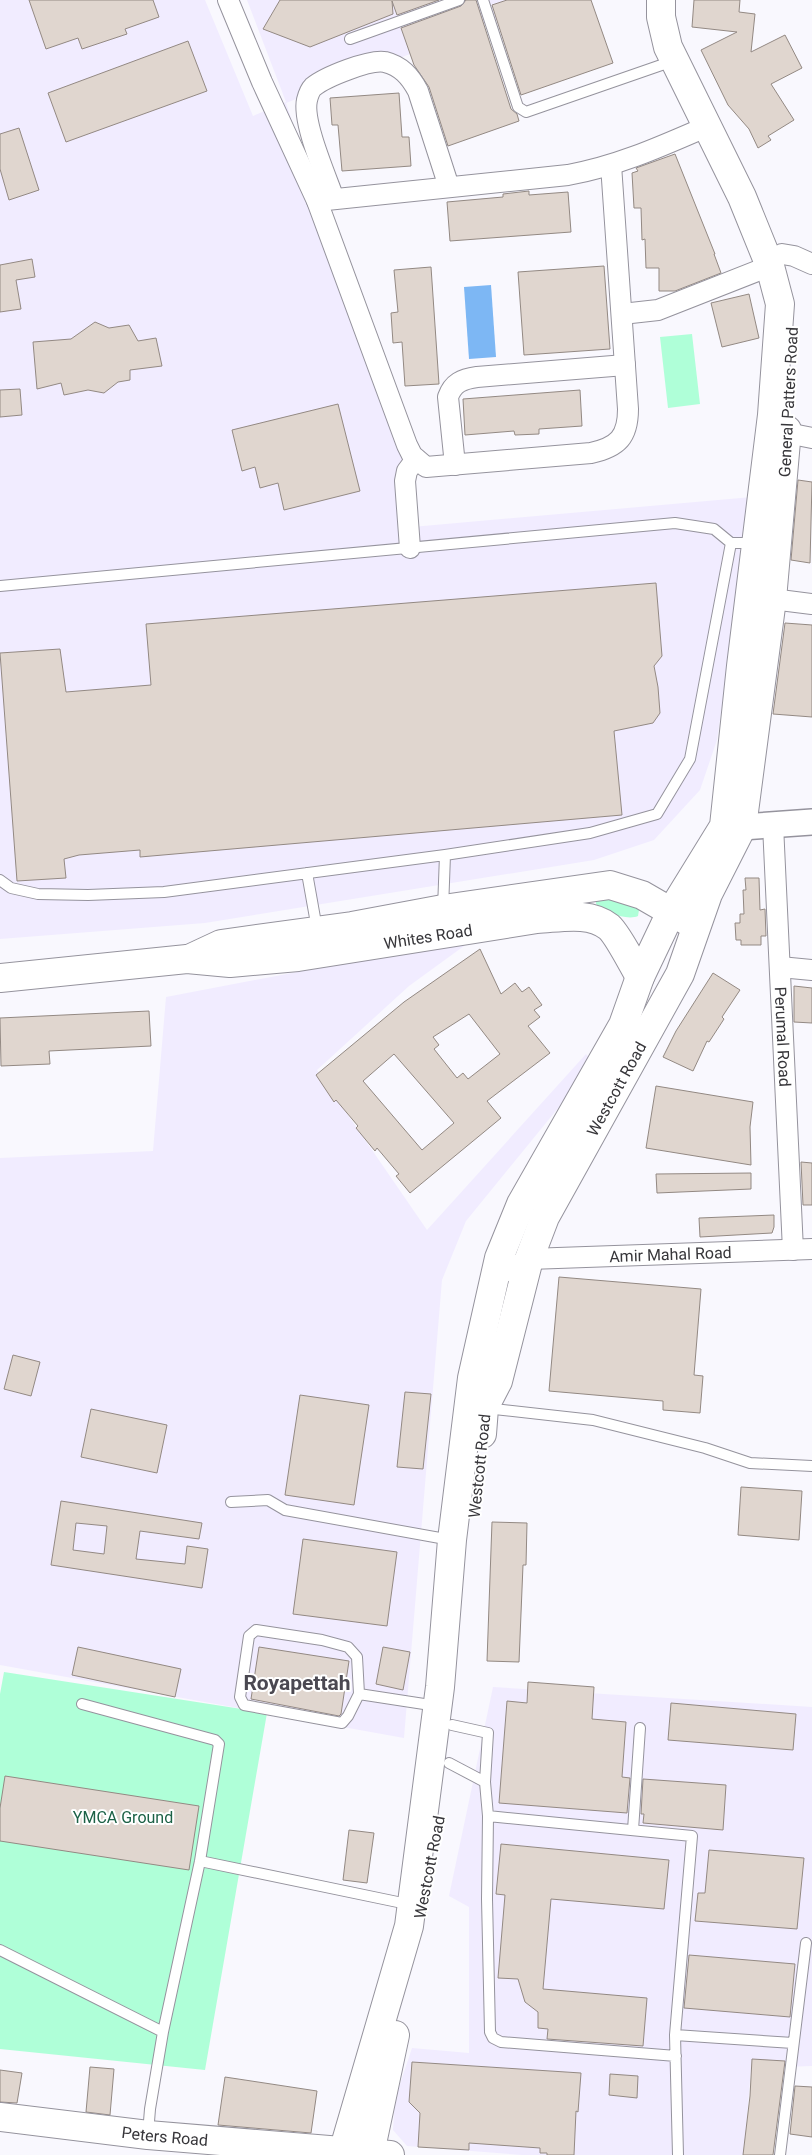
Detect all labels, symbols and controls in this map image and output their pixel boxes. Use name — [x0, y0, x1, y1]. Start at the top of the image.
street label: General Patters Road — [775, 326, 802, 478]
street label: Whites Road — [382, 920, 474, 953]
street label: Perumal Road — [771, 986, 794, 1087]
street label: Westcott Road — [583, 1039, 650, 1139]
street label: Amir Mahal Road — [609, 1243, 732, 1266]
street label: Westcott Road — [465, 1413, 494, 1519]
district label: Royapettah — [243, 1671, 351, 1695]
park label: YMCA Ground — [73, 1808, 173, 1827]
street label: Westcott Road — [410, 1814, 449, 1920]
street label: Peters Road — [121, 2123, 209, 2150]

